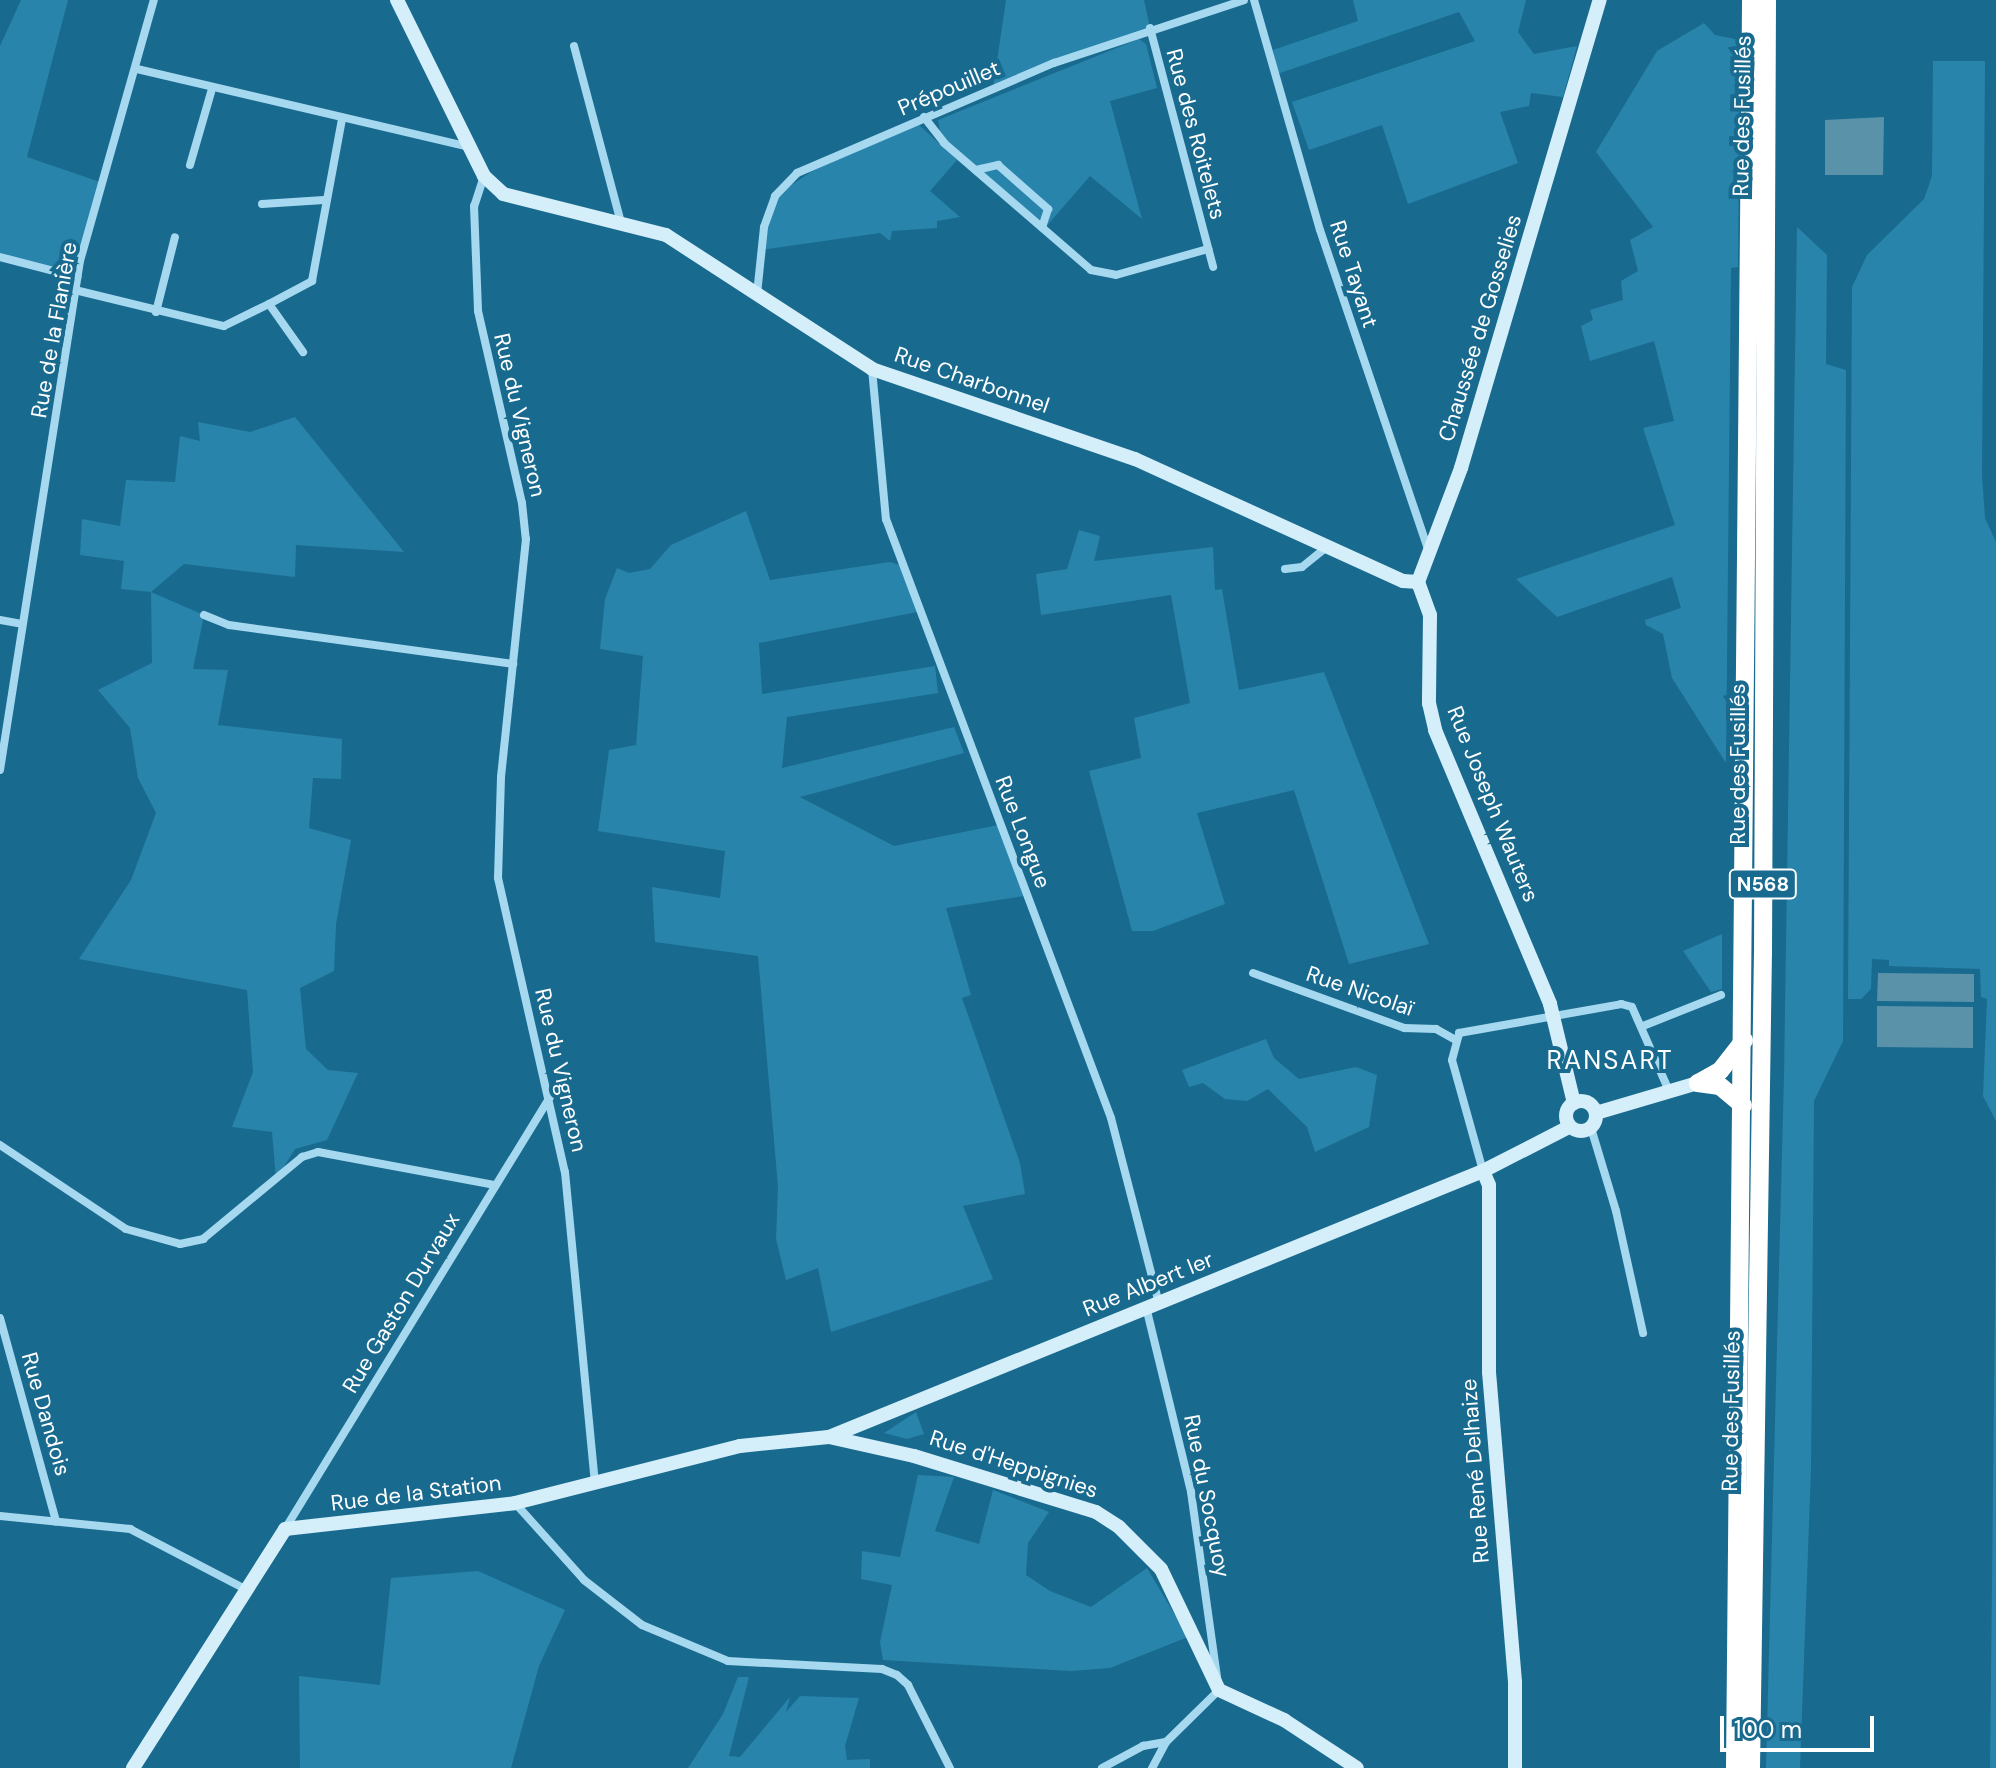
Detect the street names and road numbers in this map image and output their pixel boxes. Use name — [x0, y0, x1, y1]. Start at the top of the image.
street label: Rue des Fusillés — [1727, 35, 1757, 197]
street label: Rue des Roitelets — [1161, 46, 1231, 222]
street label: Prépouillet — [894, 55, 1004, 121]
street label: Chaussée de Gosselies — [1433, 211, 1527, 445]
street label: Rue Tayant — [1324, 217, 1384, 331]
street label: Rue de la Flanière — [26, 240, 82, 420]
street label: Rue du Vigneron — [488, 331, 552, 499]
street label: Rue Charbonnel — [891, 341, 1053, 419]
street label: Rue des Fusillés — [1725, 683, 1751, 845]
street label: Rue Joseph Wauters — [1442, 702, 1544, 906]
street label: Rue Longue — [989, 772, 1057, 892]
road number: N568 — [1727, 868, 1799, 900]
street label: Rue Nicolaï — [1303, 960, 1417, 1022]
street label: Rue du Vigneron — [529, 986, 593, 1154]
street label: Rue Gaston Durvaux — [337, 1208, 465, 1398]
street label: Rue Albert Ier — [1079, 1246, 1217, 1322]
street label: Rue des Fusillés — [1716, 1330, 1746, 1492]
street label: Rue Dandois — [16, 1349, 76, 1479]
street label: Rue René Delhaize — [1455, 1378, 1495, 1564]
street label: Rue du Socquoy — [1178, 1412, 1236, 1580]
street label: Rue d'Heppignies — [927, 1424, 1101, 1504]
street label: Rue de la Station — [329, 1469, 503, 1517]

